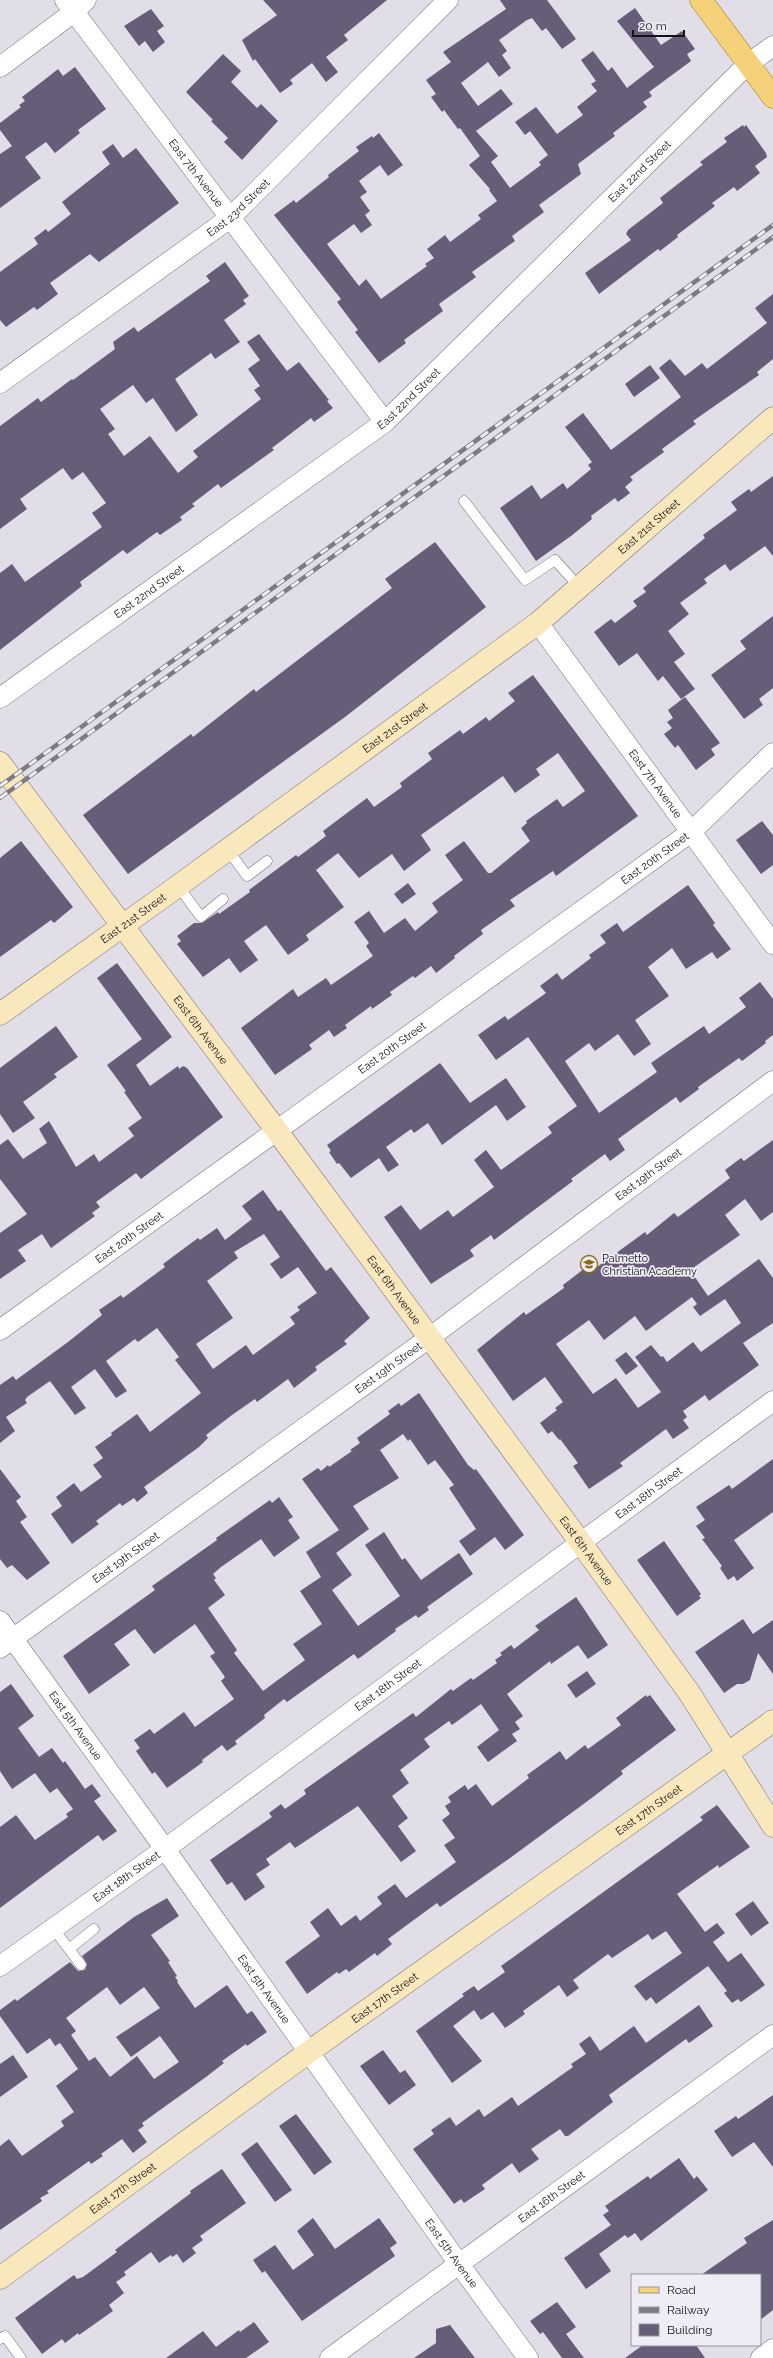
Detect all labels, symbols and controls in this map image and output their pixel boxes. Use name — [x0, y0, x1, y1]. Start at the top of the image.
scale bar — [633, 12, 684, 38]
text: 20 m — [639, 19, 667, 33]
street label: East 7th Avenue — [166, 136, 226, 210]
street label: East 22nd Street — [605, 137, 674, 205]
street label: East 23rd Street — [204, 176, 272, 239]
street label: East 22nd Street — [375, 365, 443, 432]
street label: East 21st Street — [615, 496, 682, 557]
street label: East 22nd Street — [111, 562, 186, 621]
street label: East 21st Street — [360, 699, 430, 756]
street label: East 7th Avenue — [626, 747, 685, 821]
street label: East 20th Street — [618, 829, 691, 887]
street label: East 21st Street — [98, 890, 169, 946]
street label: East 6th Avenue — [171, 993, 231, 1067]
street label: East 20th Street — [355, 1019, 429, 1076]
street label: East 19th Street — [613, 1145, 684, 1203]
street label: East 20th Street — [93, 1208, 166, 1266]
place label: Palmetto Christian Academy — [602, 1252, 697, 1278]
street label: East 6th Avenue — [365, 1253, 424, 1327]
school or university icon: Palmetto Christian Academy — [579, 1254, 599, 1274]
street label: East 19th Street — [352, 1339, 424, 1396]
street label: East 18th Street — [613, 1464, 685, 1521]
street label: East 6th Avenue — [557, 1514, 616, 1588]
street label: East 19th Street — [90, 1529, 162, 1586]
street label: East 18th Street — [352, 1656, 424, 1714]
street label: East 5th Avenue — [46, 1689, 105, 1763]
street label: East 17th Street — [613, 1781, 685, 1838]
street label: East 18th Street — [90, 1848, 163, 1905]
street label: East 5th Avenue — [235, 1952, 293, 2027]
street label: East 17th Street — [349, 1969, 421, 2026]
street label: East 17th Street — [87, 2160, 158, 2217]
street label: East 16th Street — [516, 2168, 588, 2225]
street label: East 5th Avenue — [423, 2216, 481, 2291]
legend — [631, 2274, 761, 2346]
text: Road — [667, 2283, 696, 2297]
text: Railway — [667, 2303, 710, 2317]
text: Building — [667, 2323, 713, 2337]

